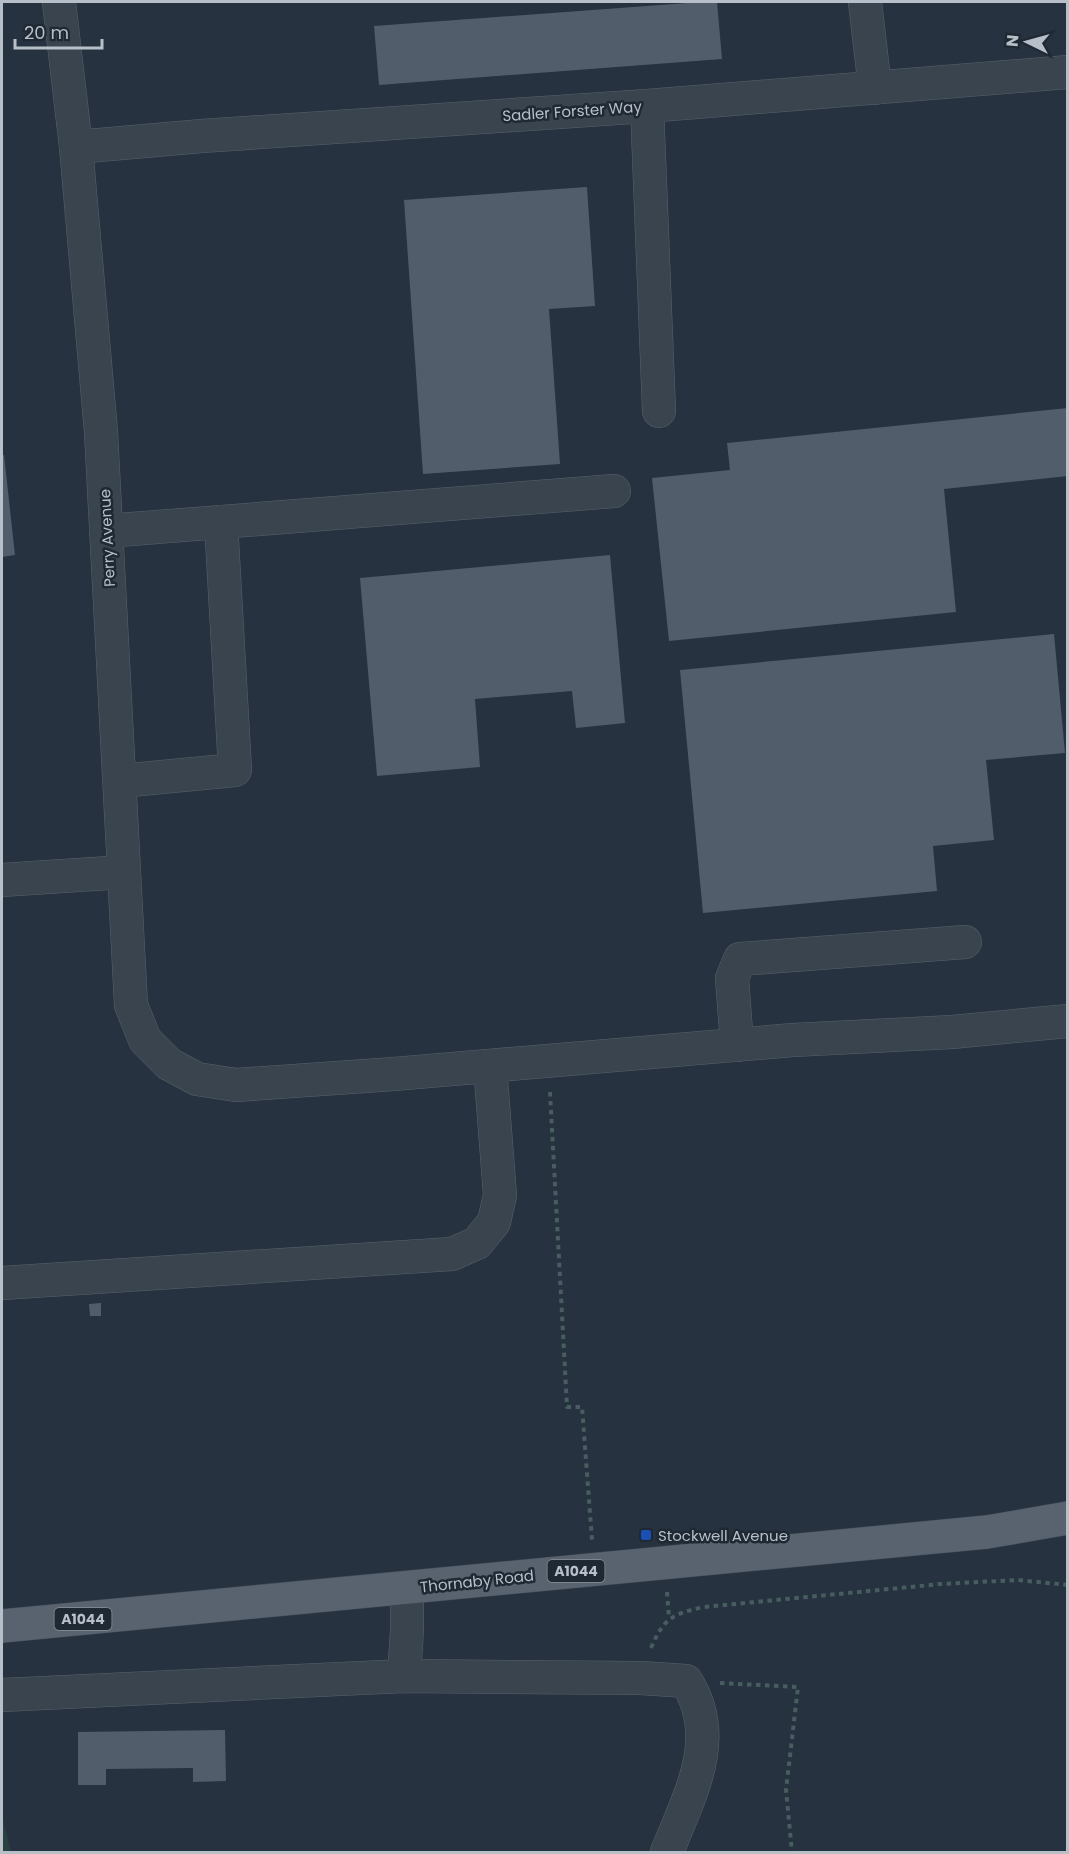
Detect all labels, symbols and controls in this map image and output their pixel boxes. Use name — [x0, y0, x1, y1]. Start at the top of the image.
scale bar — [15, 12, 102, 50]
north arrow — [997, 12, 1057, 72]
text: 20 m — [24, 20, 69, 45]
text: N — [1001, 34, 1025, 48]
street label: Sadler Forster Way — [502, 96, 643, 126]
street label: Perry Avenue — [94, 489, 120, 587]
place label: Stockwell Avenue — [658, 1525, 788, 1546]
marker: Stockwell Avenue — [639, 1528, 653, 1542]
road number: A1044 — [548, 1560, 604, 1582]
street label: Thornaby Road — [419, 1565, 535, 1597]
road number: A1044 — [54, 1608, 112, 1630]

